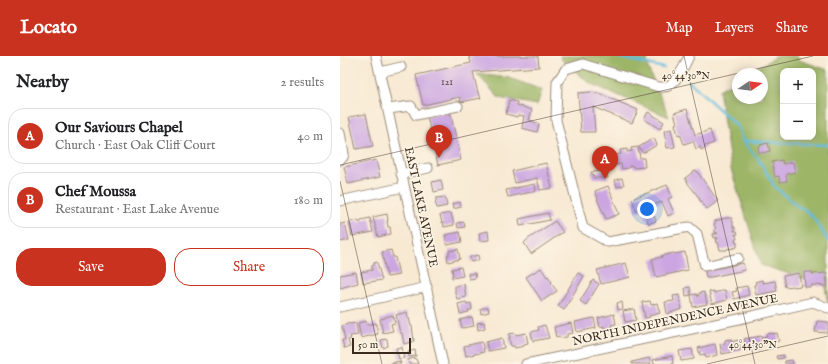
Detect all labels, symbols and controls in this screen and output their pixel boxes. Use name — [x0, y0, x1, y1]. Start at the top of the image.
text: Locato — [20, 16, 77, 40]
text: Map — [666, 19, 693, 37]
text: Layers — [715, 19, 754, 37]
text: Share — [776, 19, 808, 37]
north arrow — [732, 68, 768, 104]
map controls — [780, 68, 816, 140]
button: + — [780, 68, 816, 104]
text: 40°44'30"N — [662, 70, 710, 83]
text: Nearby — [16, 72, 69, 93]
text: 2 results — [280, 74, 324, 91]
house number: 121 — [441, 76, 453, 89]
button: − — [780, 104, 816, 140]
text: Our Saviours Chapel — [55, 118, 183, 137]
pin: B — [426, 125, 452, 158]
text: A — [26, 128, 34, 145]
text: 40 m — [297, 128, 323, 145]
text: Church · East Oak Cliff Court — [55, 137, 216, 154]
street label: EAST LAKE AVENUE — [401, 145, 441, 269]
pin: A — [592, 146, 618, 179]
text: Chef Moussa — [55, 182, 136, 201]
text: B — [26, 192, 34, 209]
text: 180 m — [294, 192, 323, 209]
your location — [637, 199, 657, 219]
text: Restaurant · East Lake Avenue — [55, 201, 219, 218]
button: Save — [16, 248, 166, 286]
button: Share — [174, 248, 324, 286]
street label: NORTH INDEPENDENCE AVENUE — [571, 291, 779, 349]
scale bar — [352, 336, 411, 355]
text: 50 m — [358, 338, 378, 352]
text: 40°44'30"N — [729, 339, 777, 352]

